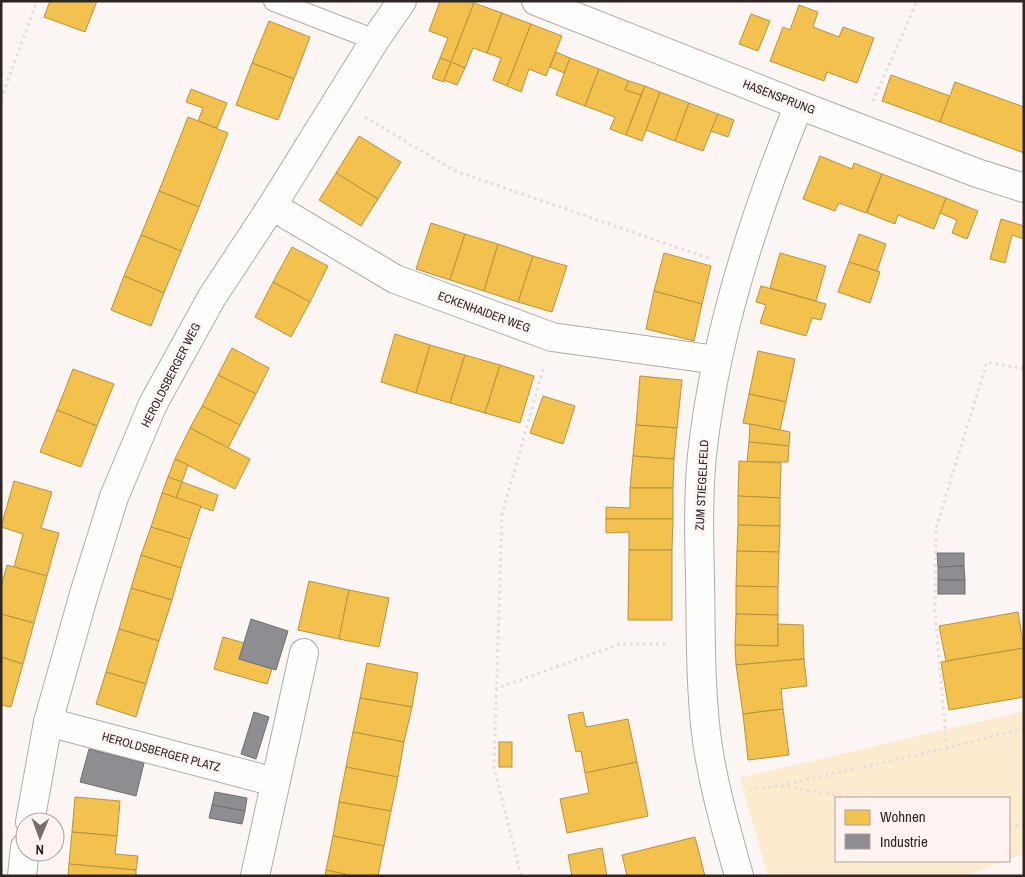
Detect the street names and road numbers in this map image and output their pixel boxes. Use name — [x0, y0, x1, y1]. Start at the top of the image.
street label: HASENSPRUNG — [741, 76, 817, 118]
street label: ECKENHAIDER WEG — [436, 288, 532, 336]
street label: HEROLDSBERGER WEG — [138, 320, 204, 430]
street label: ZUM STIEGELFELD — [692, 439, 712, 531]
street label: HEROLDSBERGER PLATZ — [100, 729, 222, 775]

